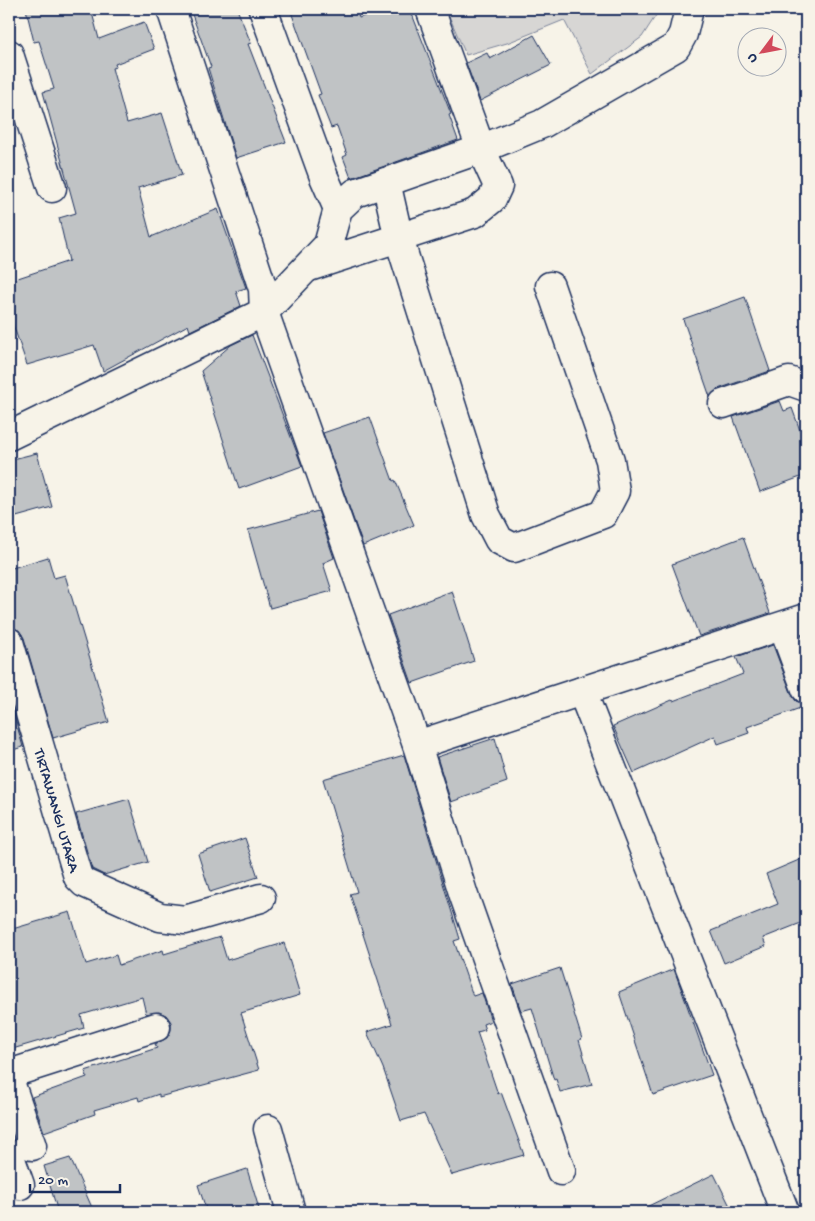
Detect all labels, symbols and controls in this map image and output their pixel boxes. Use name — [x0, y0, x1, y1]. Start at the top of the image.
north arrow — [738, 28, 788, 78]
text: U — [744, 50, 762, 66]
street label: TIRTAWANGI UTARA — [28, 746, 83, 876]
scale bar — [30, 1161, 120, 1193]
text: 20 m — [38, 1172, 68, 1190]

